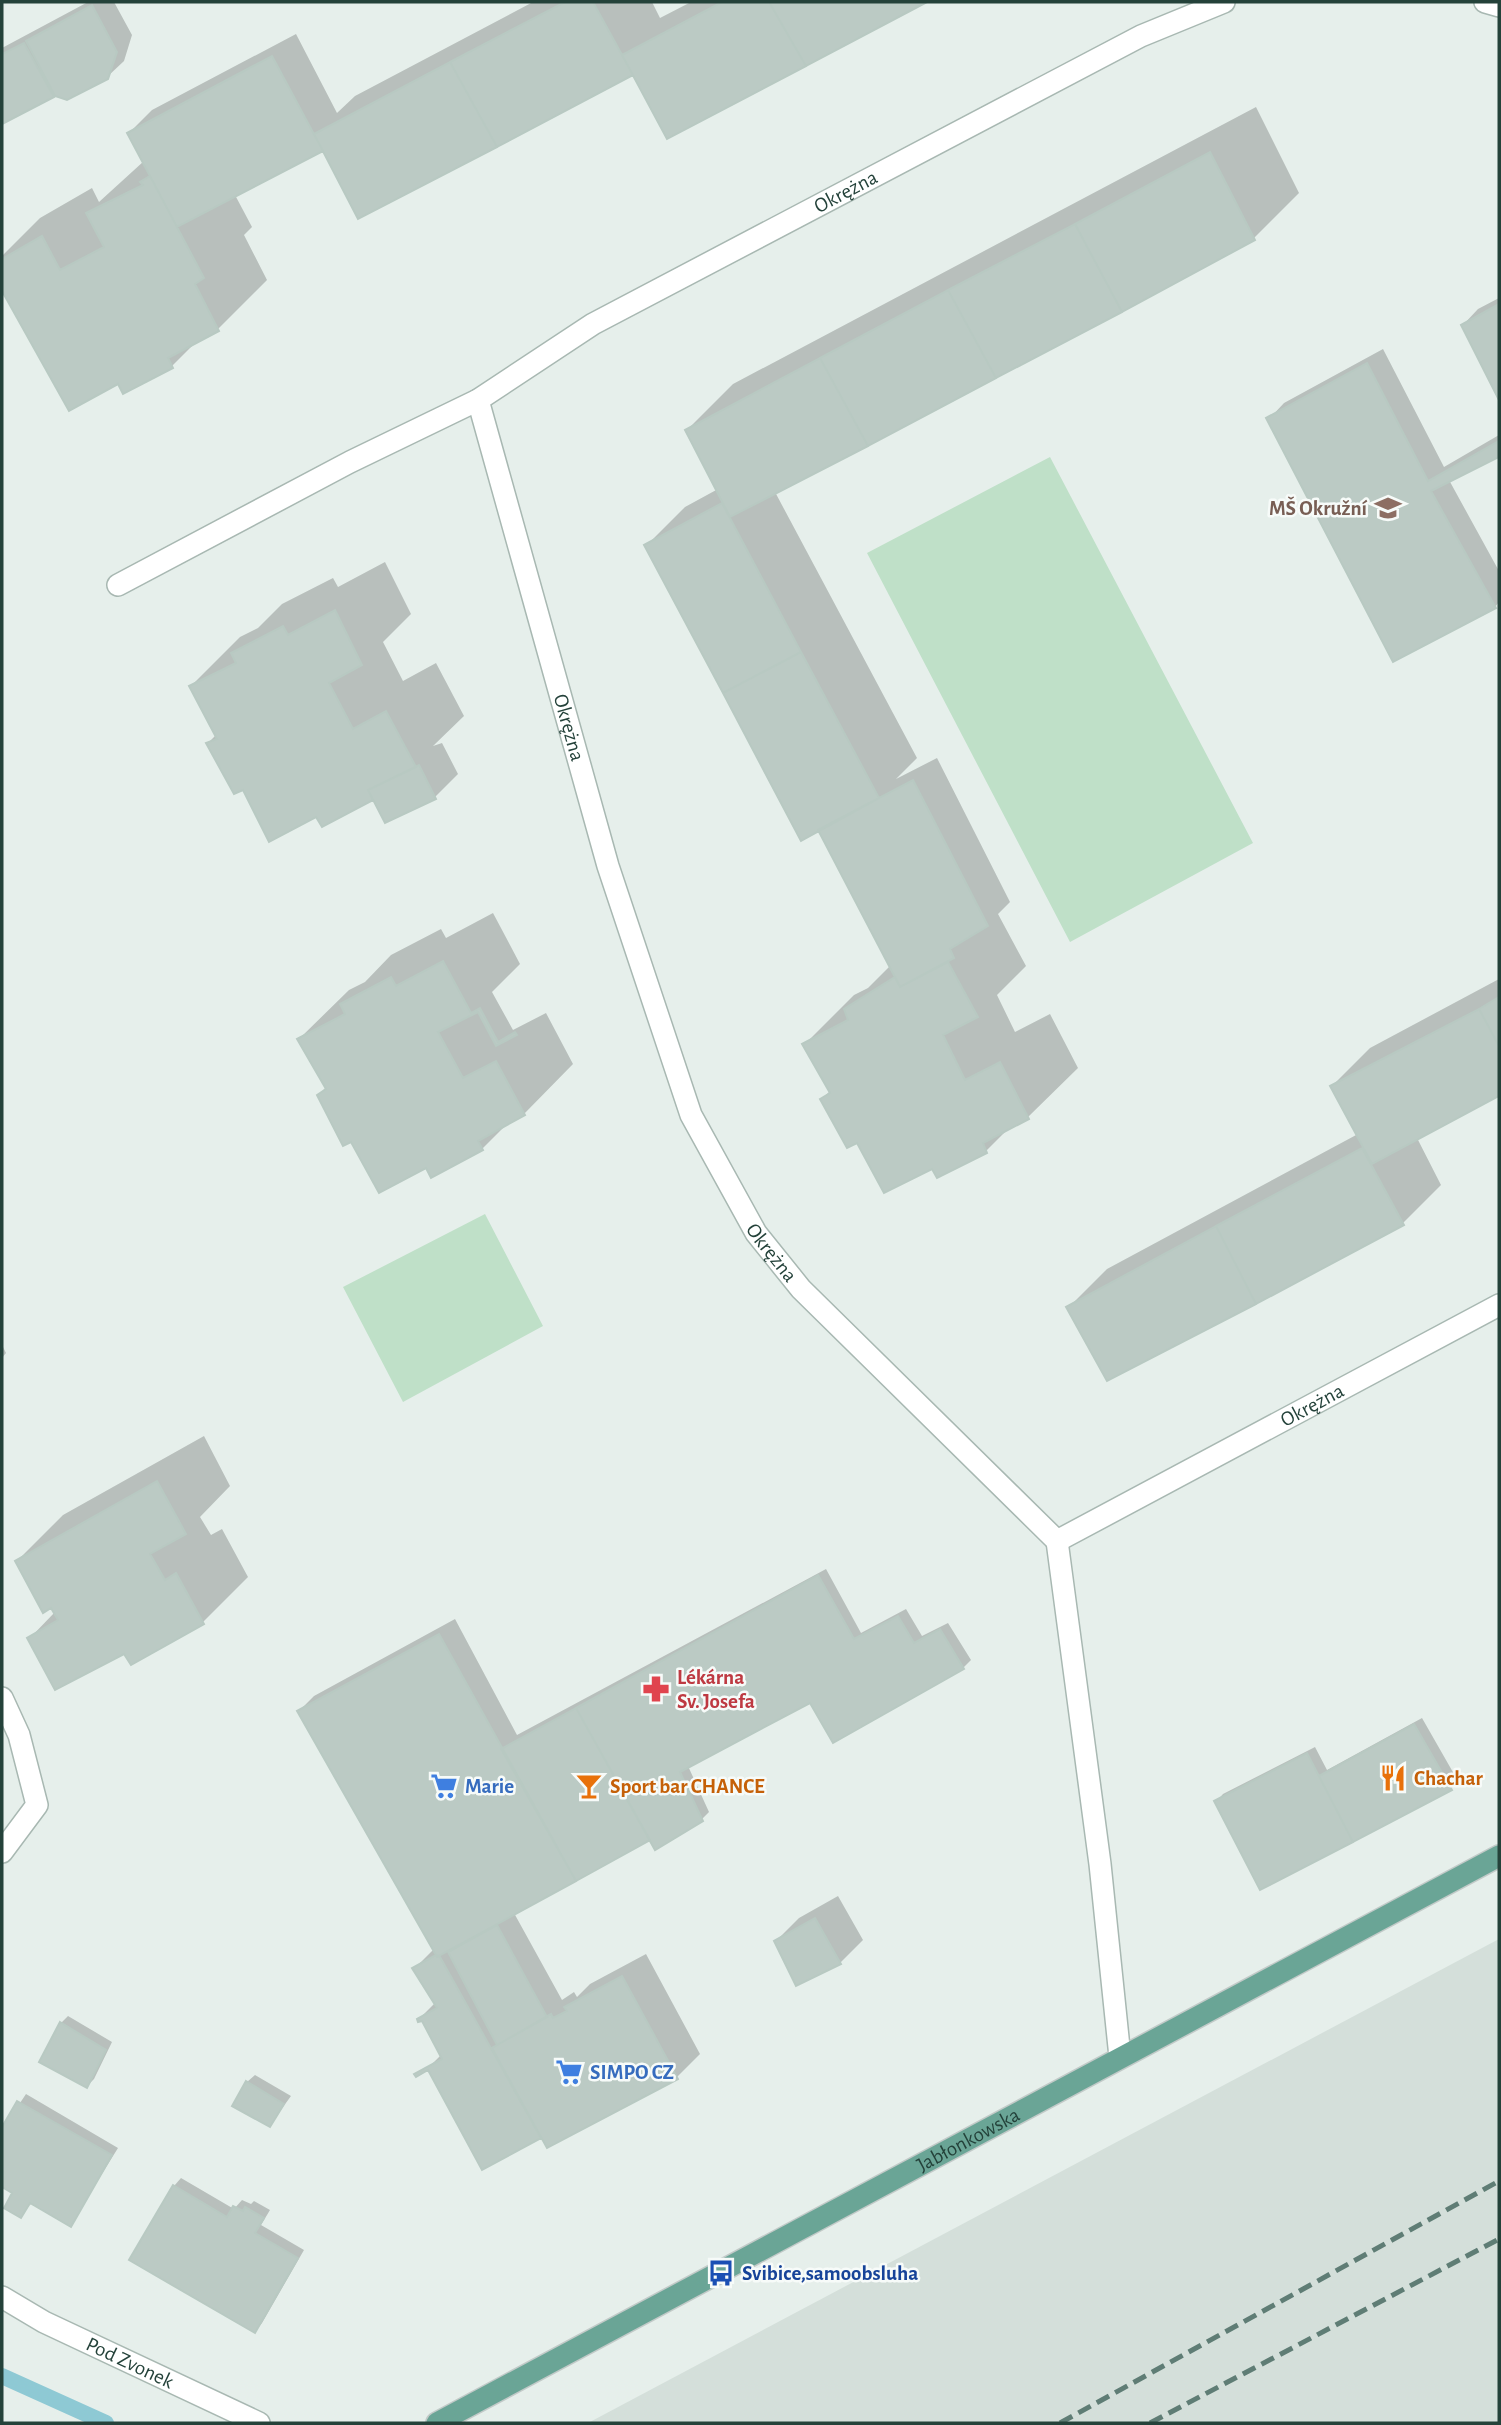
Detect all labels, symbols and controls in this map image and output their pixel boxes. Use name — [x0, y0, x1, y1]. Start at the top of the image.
street label: Okrężna — [811, 166, 881, 217]
school or university icon: MŠ Okružní — [1373, 493, 1403, 523]
place label: MŠ Okružní — [1269, 496, 1368, 519]
street label: Okrężna — [550, 692, 588, 764]
street label: Okrężna — [742, 1220, 801, 1286]
street label: Okrężna — [1277, 1380, 1348, 1431]
place label: Lékárna Sv. Josefa — [677, 1667, 755, 1712]
pharmacy icon: Lékárna Sv. Josefa — [641, 1674, 671, 1704]
restaurant icon: Chachar — [1378, 1763, 1408, 1793]
place label: Chachar — [1414, 1768, 1483, 1789]
supermarket icon: Marie — [429, 1771, 459, 1801]
bar icon: Sport bar CHANCE — [574, 1771, 604, 1801]
place label: Marie — [465, 1776, 514, 1797]
place label: Sport bar CHANCE — [610, 1776, 765, 1797]
supermarket icon: SIMPO CZ — [554, 2057, 584, 2087]
place label: SIMPO CZ — [590, 2062, 674, 2083]
street label: Jabłonkowska — [913, 2104, 1023, 2176]
bus stop icon: Svibice,samoobsluha — [706, 2258, 736, 2288]
place label: Svibice,samoobsluha — [742, 2263, 918, 2284]
street label: Pod Zvonek — [83, 2333, 177, 2393]

